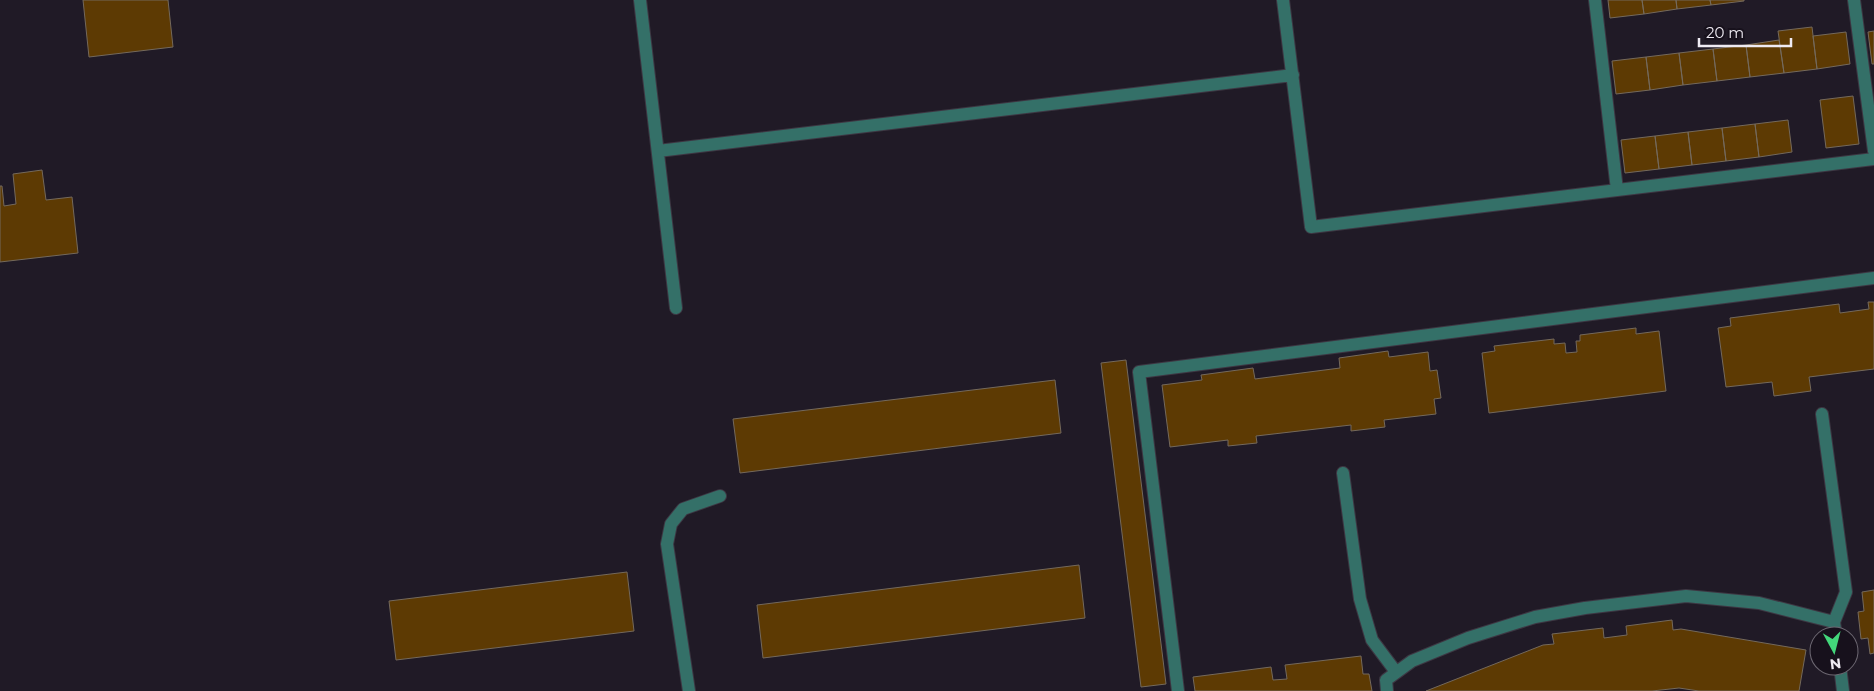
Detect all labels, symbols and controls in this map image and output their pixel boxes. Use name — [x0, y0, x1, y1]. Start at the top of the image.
scale bar — [1699, 15, 1792, 47]
text: 20 m — [1706, 23, 1744, 42]
north arrow — [1809, 626, 1859, 676]
text: N — [1829, 654, 1842, 674]

